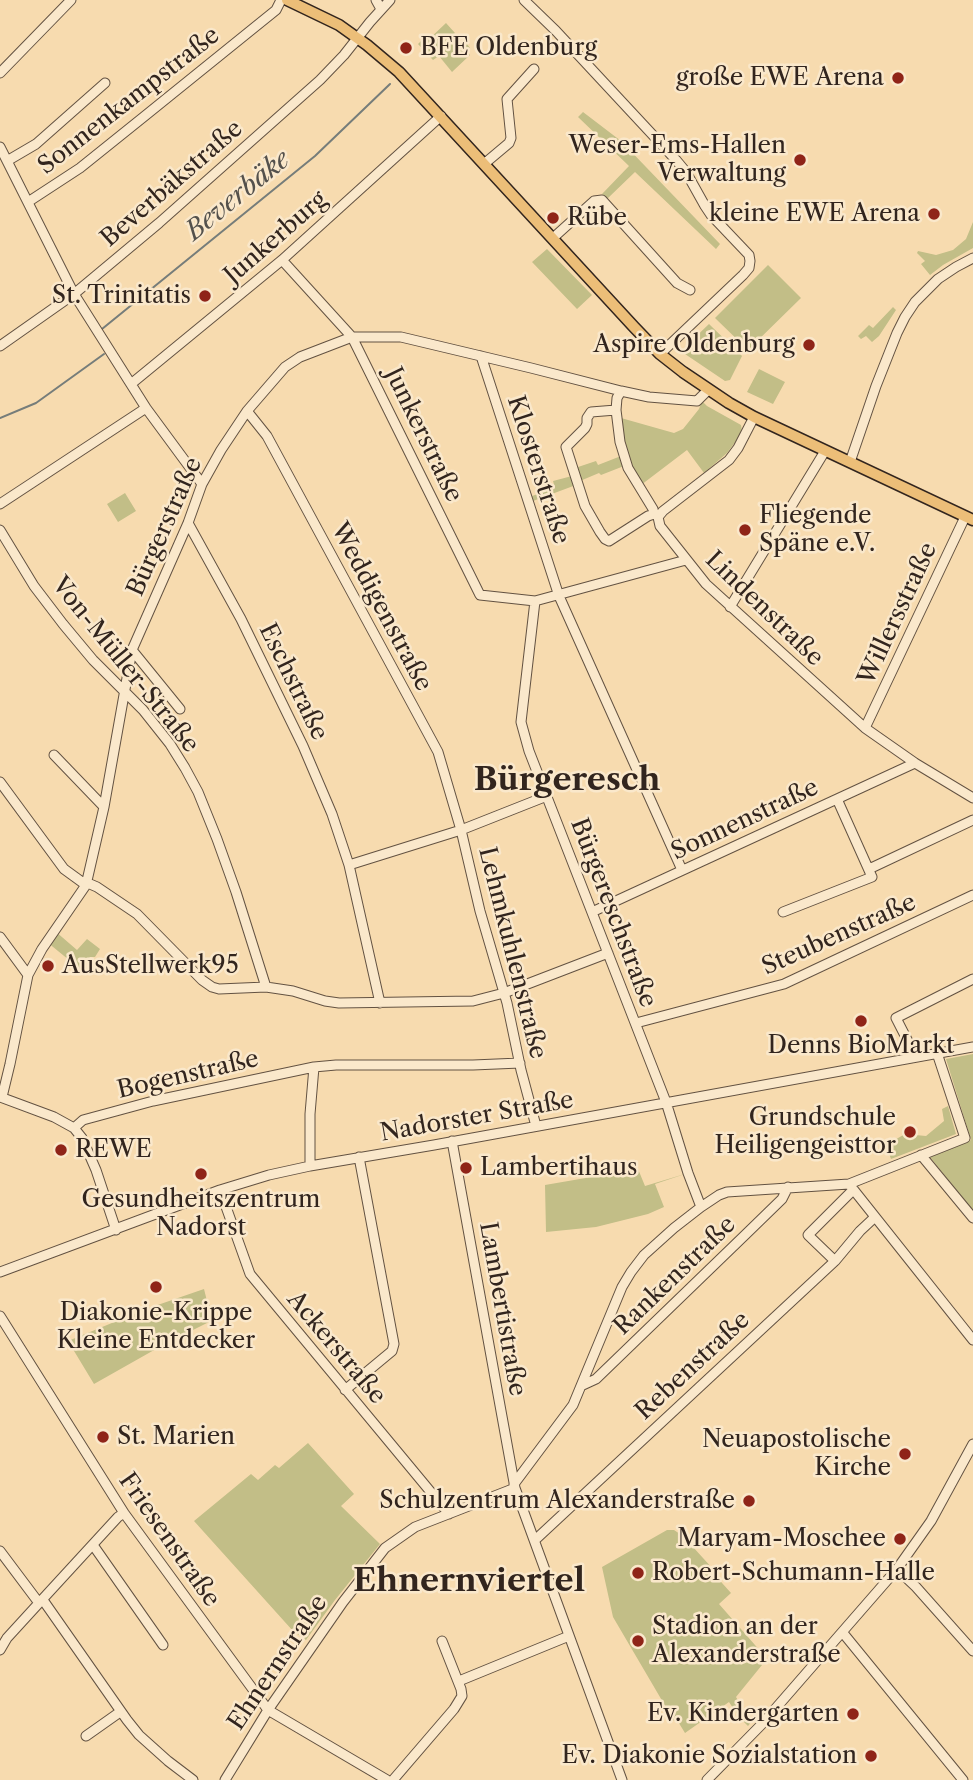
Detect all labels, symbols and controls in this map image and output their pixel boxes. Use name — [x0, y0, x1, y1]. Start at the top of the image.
street label: Sonnenkampstraße — [33, 21, 225, 181]
place label: BFE Oldenburg — [420, 34, 597, 62]
marker: BFE Oldenburg — [398, 40, 414, 56]
place label: große EWE Arena — [676, 64, 884, 92]
marker: große EWE Arena — [890, 70, 906, 86]
street label: Beverbäkstraße — [95, 115, 249, 253]
place label: Weser-Ems-Hallen Verwaltung — [569, 132, 786, 188]
water label: Beverbäke — [179, 144, 297, 248]
marker: Weser-Ems-Hallen Verwaltung — [792, 152, 808, 168]
street label: Junkerburg — [219, 186, 333, 290]
place label: kleine EWE Arena — [709, 200, 920, 228]
place label: Rübe — [567, 204, 627, 232]
marker: kleine EWE Arena — [926, 206, 942, 222]
marker: Rübe — [545, 210, 561, 226]
place label: St. Trinitatis — [52, 282, 191, 310]
marker: St. Trinitatis — [197, 288, 213, 304]
place label: Aspire Oldenburg — [593, 331, 795, 359]
marker: Aspire Oldenburg — [801, 337, 817, 353]
street label: Junkerstraße — [378, 363, 468, 507]
street label: Klosterstraße — [500, 392, 576, 548]
street label: Bürgerstraße — [122, 453, 208, 601]
place label: Fliegende Späne e.V. — [759, 502, 875, 558]
street label: Weddigenstraße — [324, 518, 438, 696]
marker: Fliegende Späne e.V. — [737, 522, 753, 538]
street label: Willersstraße — [853, 538, 943, 690]
street label: Lindenstraße — [699, 546, 829, 672]
street label: Von-Müller-Straße — [45, 571, 205, 759]
street label: Eschstraße — [252, 619, 334, 745]
district label: Bürgeresch — [474, 762, 660, 800]
street label: Sonnenstraße — [667, 773, 823, 867]
street label: Bürgereschstraße — [564, 814, 662, 1012]
street label: Lehmkuhlenstraße — [472, 844, 552, 1062]
street label: Steubenstraße — [758, 888, 920, 982]
place label: AusStellwerk95 — [62, 952, 239, 980]
marker: AusStellwerk95 — [40, 958, 56, 974]
marker: Denns BioMarkt — [853, 1013, 869, 1029]
place label: Denns BioMarkt — [768, 1032, 954, 1060]
street label: Bogenstraße — [115, 1045, 261, 1105]
street label: Nadorster Straße — [378, 1086, 576, 1148]
place label: Grundschule Heiligengeisttor — [714, 1104, 896, 1160]
marker: Grundschule Heiligengeisttor — [902, 1124, 918, 1140]
place label: REWE — [75, 1136, 152, 1164]
marker: REWE — [53, 1142, 69, 1158]
place label: Lambertihaus — [480, 1154, 637, 1182]
marker: Lambertihaus — [458, 1160, 474, 1176]
marker: Gesundheitszentrum Nadorst — [193, 1166, 209, 1182]
place label: Gesundheitszentrum Nadorst — [82, 1186, 320, 1242]
street label: Rankenstraße — [608, 1211, 742, 1341]
street label: Lambertistraße — [473, 1220, 531, 1398]
marker: Diakonie-Krippe Kleine Entdecker — [148, 1279, 164, 1295]
street label: Ackerstraße — [281, 1286, 391, 1410]
place label: Diakonie-Krippe Kleine Entdecker — [57, 1299, 255, 1355]
street label: Rebenstraße — [630, 1306, 756, 1426]
place label: St. Marien — [117, 1423, 235, 1451]
place label: Neuapostolische Kirche — [702, 1426, 891, 1482]
marker: St. Marien — [95, 1429, 111, 1445]
marker: Neuapostolische Kirche — [897, 1446, 913, 1462]
street label: Friesenstraße — [112, 1467, 226, 1613]
place label: Schulzentrum Alexanderstraße — [379, 1487, 735, 1515]
marker: Schulzentrum Alexanderstraße — [741, 1493, 757, 1509]
place label: Maryam-Moschee — [677, 1525, 886, 1553]
marker: Maryam-Moschee — [892, 1531, 908, 1547]
place label: Robert-Schumann-Halle — [652, 1559, 935, 1587]
district label: Ehnernviertel — [353, 1563, 585, 1601]
marker: Robert-Schumann-Halle — [630, 1565, 646, 1581]
street label: Ehnernstraße — [222, 1590, 334, 1736]
place label: Stadion an der Alexanderstraße — [652, 1613, 841, 1669]
marker: Stadion an der Alexanderstraße — [630, 1633, 646, 1649]
place label: Ev. Kindergarten — [647, 1700, 839, 1728]
marker: Ev. Kindergarten — [845, 1706, 861, 1722]
place label: Ev. Diakonie Sozialstation — [561, 1742, 857, 1770]
marker: Ev. Diakonie Sozialstation — [863, 1748, 879, 1764]

